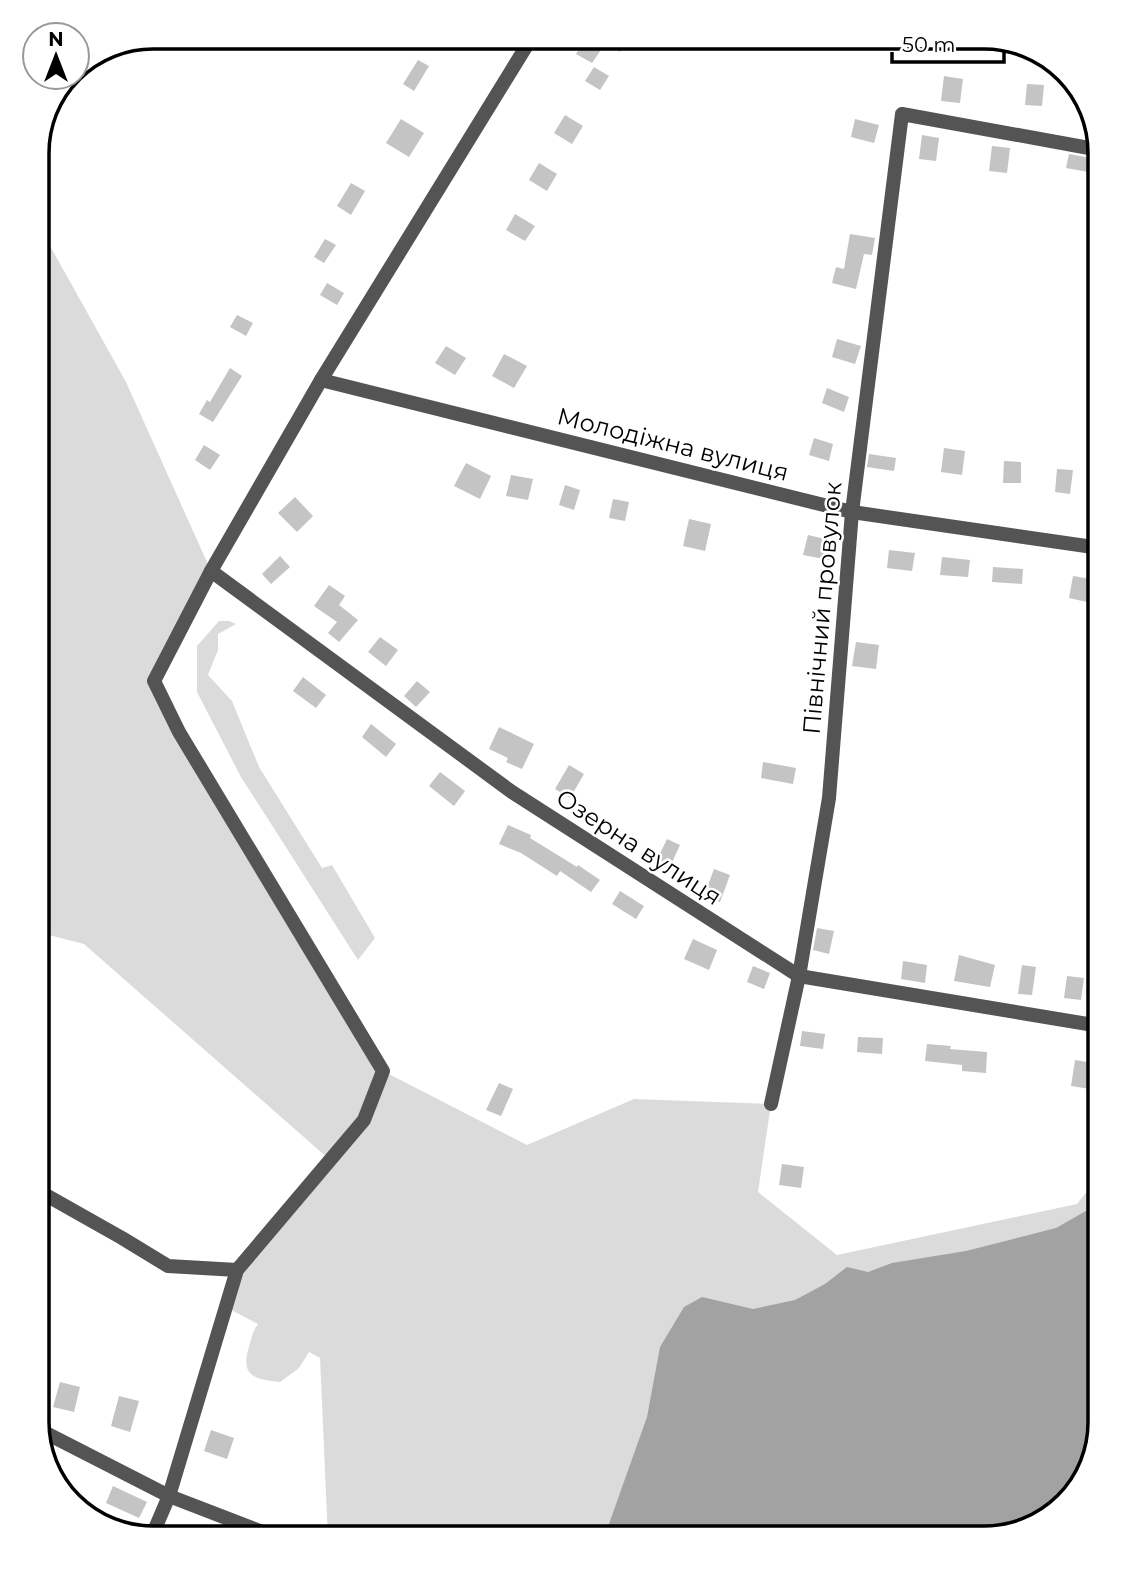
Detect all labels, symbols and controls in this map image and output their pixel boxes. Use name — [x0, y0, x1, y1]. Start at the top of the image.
north arrow — [21, 21, 91, 91]
scale bar — [892, 21, 1004, 65]
text: N — [48, 28, 64, 51]
text: 50 m — [902, 32, 956, 57]
street label: Молодіжна вулиця — [554, 401, 792, 487]
street label: Північний провулок — [797, 481, 847, 735]
street label: Озерна вулиця — [551, 783, 727, 911]

